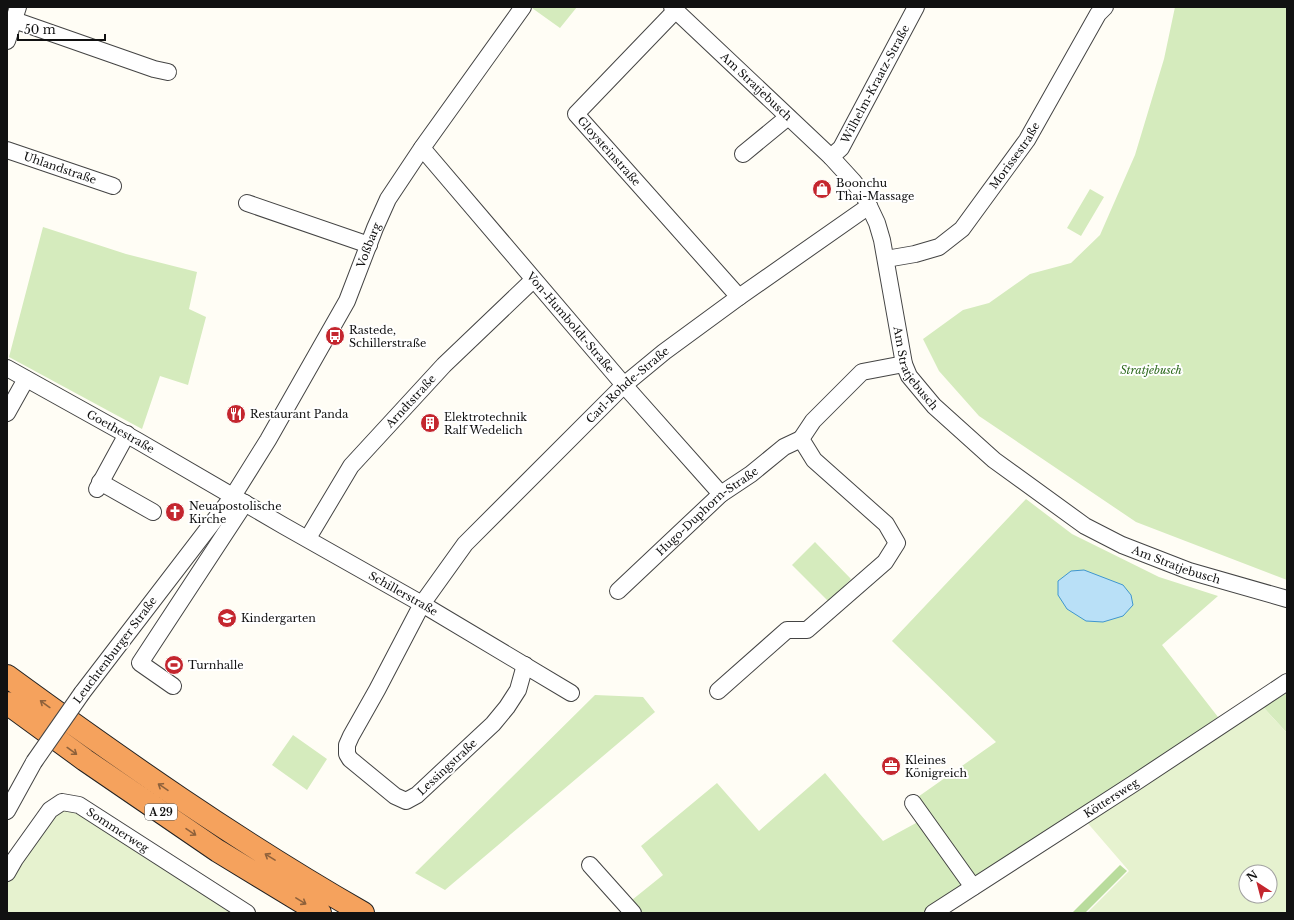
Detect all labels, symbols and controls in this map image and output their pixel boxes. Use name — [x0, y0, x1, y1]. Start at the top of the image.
scale bar — [18, 16, 105, 42]
text: 50 m — [24, 22, 56, 37]
street label: Wilhelm-Kraatz-Straße — [837, 22, 912, 147]
street label: Am Stratjebusch — [717, 49, 795, 124]
street label: Gloysteinstraße — [575, 114, 644, 189]
street label: Morissestraße — [986, 120, 1043, 192]
street label: Uhlandstraße — [22, 149, 98, 187]
place label: Boonchu Thai-Massage — [836, 176, 914, 203]
shop icon: Boonchu Thai-Massage — [811, 178, 833, 200]
street label: Voßbarg — [353, 220, 384, 271]
street label: Von-Humboldt-Straße — [523, 268, 617, 375]
place label: Rastede, Schillerstraße — [349, 323, 426, 350]
street label: Am Stratjebusch — [890, 324, 942, 413]
bus stop icon: Rastede, Schillerstraße — [324, 325, 346, 347]
street label: Carl-Rohde-Straße — [583, 344, 672, 426]
park label: Stratjebusch — [1120, 363, 1182, 377]
street label: Arndtstraße — [382, 372, 439, 431]
restaurant icon: Restaurant Panda — [225, 403, 247, 425]
street label: Goethestraße — [84, 407, 157, 456]
place label: Restaurant Panda — [250, 407, 349, 421]
place label: Elektrotechnik Ralf Wedelich — [444, 410, 527, 437]
building icon: Elektrotechnik Ralf Wedelich — [419, 412, 441, 434]
street label: Hugo-Duphorn-Straße — [653, 464, 761, 558]
place label: Neuapostolische Kirche — [189, 499, 281, 526]
church icon: Neuapostolische Kirche — [164, 501, 186, 523]
street label: Am Stratjebusch — [1129, 542, 1223, 587]
street label: Schillerstraße — [366, 568, 440, 619]
street label: Leuchtenburger Straße — [70, 594, 160, 706]
school or university icon: Kindergarten — [216, 607, 238, 629]
place label: Kindergarten — [241, 611, 316, 625]
sports icon: Turnhalle — [163, 654, 185, 676]
place label: Turnhalle — [188, 658, 244, 672]
one-way arrow — [40, 700, 51, 708]
street label: Lessingstraße — [414, 736, 480, 798]
one-way arrow — [67, 747, 78, 755]
place label: Kleines Königreich — [905, 753, 967, 780]
office icon: Kleines Königreich — [880, 755, 902, 777]
street label: Köttersweg — [1081, 775, 1142, 821]
one-way arrow — [158, 783, 169, 791]
road number: A 29 — [145, 804, 177, 820]
street label: Sommerweg — [84, 805, 152, 855]
one-way arrow — [185, 828, 196, 836]
one-way arrow — [264, 852, 276, 860]
north arrow — [1238, 864, 1278, 904]
text: N — [1244, 867, 1261, 885]
one-way arrow — [295, 898, 307, 906]

